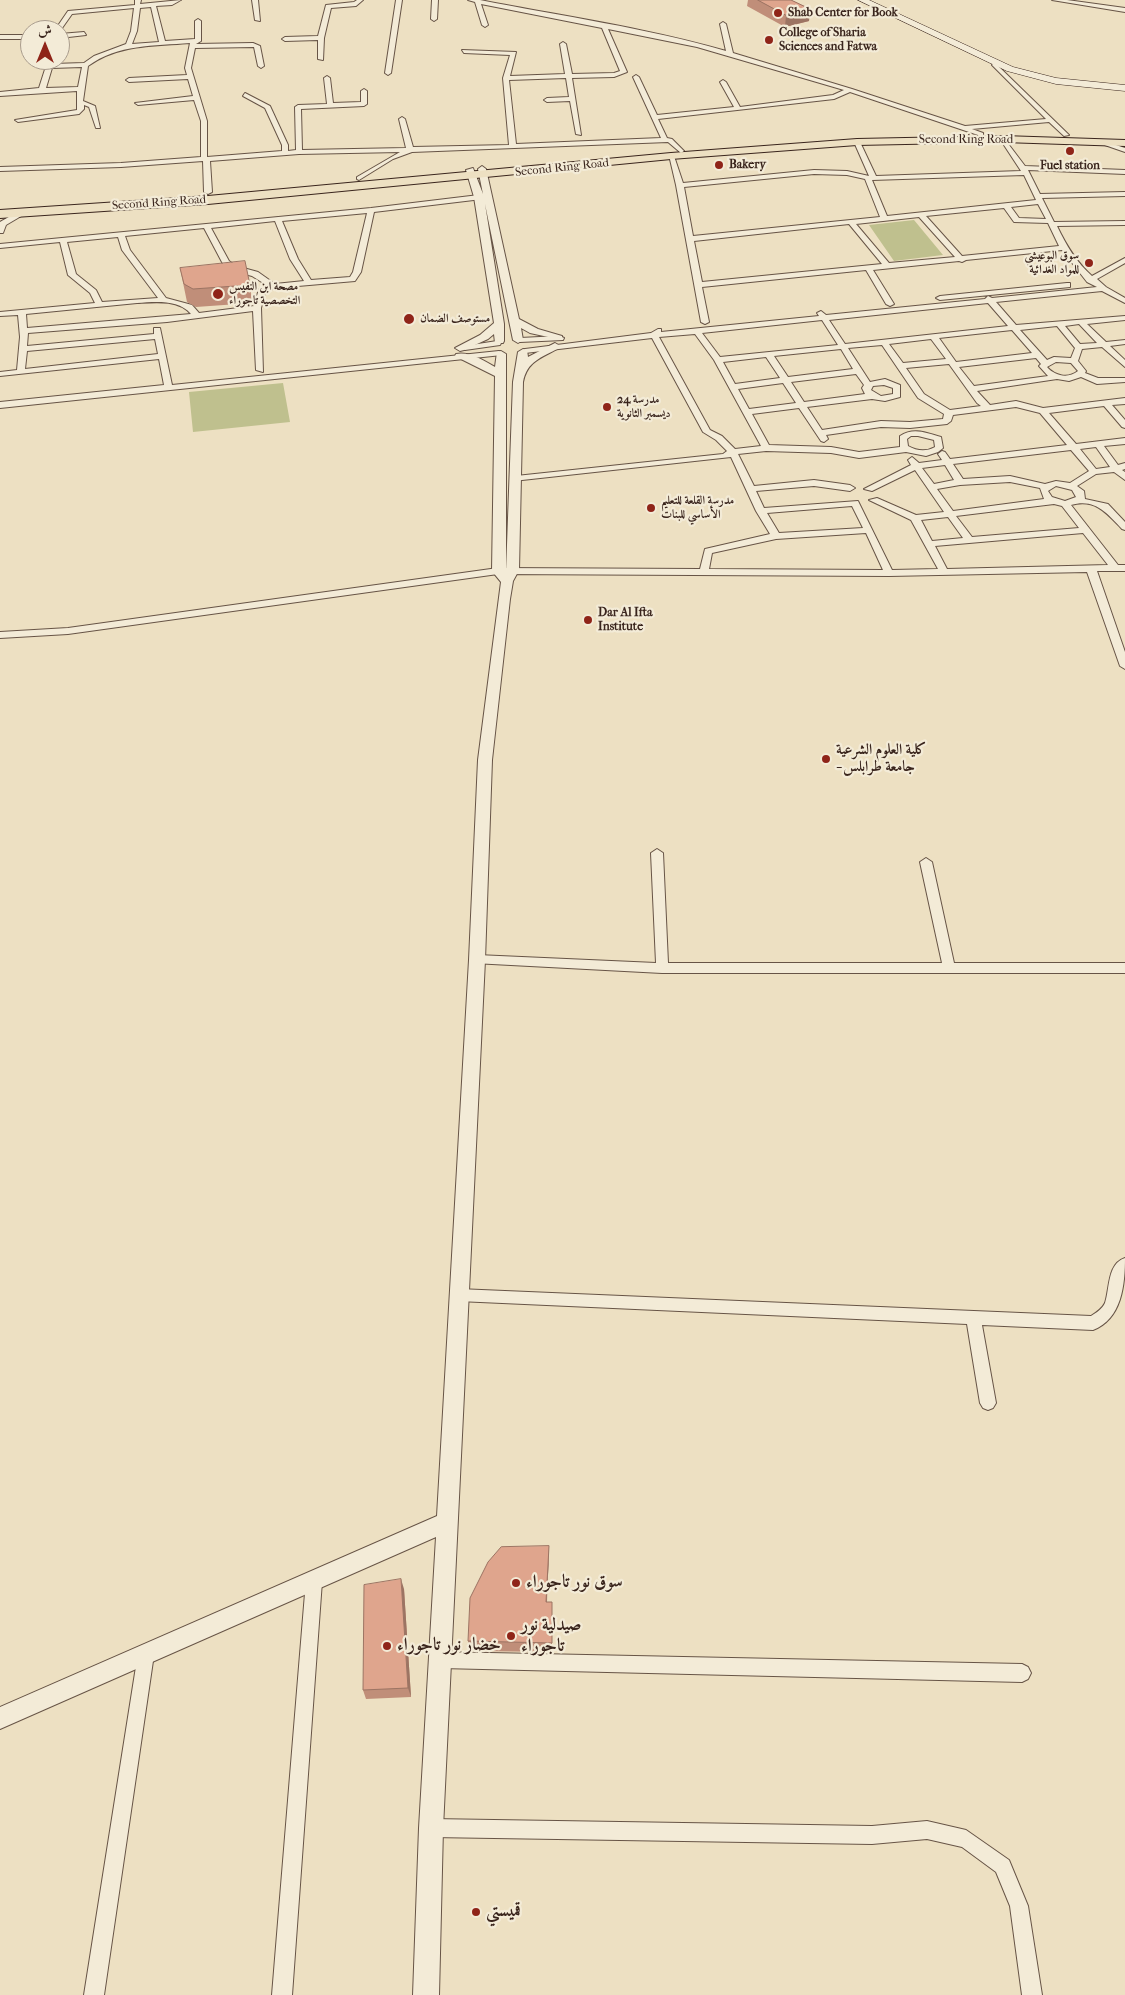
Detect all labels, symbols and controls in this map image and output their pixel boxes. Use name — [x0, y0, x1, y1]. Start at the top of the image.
place label: Shab Center for Book — [788, 6, 898, 20]
marker: Shab Center for Book — [772, 7, 784, 19]
north arrow — [20, 20, 70, 70]
text: ش — [38, 22, 52, 39]
place label: College of Sharia Sciences and Fatwa — [779, 26, 877, 54]
marker: College of Sharia Sciences and Fatwa — [763, 34, 775, 46]
street label: Second Ring Road — [919, 133, 1013, 147]
marker: Fuel station — [1064, 145, 1076, 157]
street label: Second Ring Road — [514, 156, 610, 180]
place label: Bakery — [729, 158, 766, 172]
marker: Bakery — [713, 159, 725, 171]
place label: Fuel station — [1040, 159, 1100, 173]
street label: Second Ring Road — [111, 193, 207, 213]
place label: سوق البوعيشي للمواد الغدائية — [1025, 249, 1079, 277]
marker: سوق البوعيشي للمواد الغدائية — [1083, 257, 1095, 269]
place label: مصحة ابن النفيس التخصصية تاجوراء — [229, 280, 300, 308]
marker: مصحة ابن النفيس التخصصية تاجوراء — [211, 287, 225, 301]
marker: مستوصف الضمان — [402, 312, 416, 326]
place label: مستوصف الضمان — [420, 312, 490, 326]
place label: مدرسة 24 ديسمبر الثانوية — [617, 393, 671, 421]
marker: مدرسة 24 ديسمبر الثانوية — [601, 401, 613, 413]
place label: مدرسة القلعة للتعليم الأساسي للبنات — [661, 494, 734, 522]
marker: مدرسة القلعة للتعليم الأساسي للبنات — [645, 502, 657, 514]
place label: Dar Al Ifta Institute — [598, 606, 653, 634]
marker: Dar Al Ifta Institute — [582, 614, 594, 626]
place label: كلية العلوم الشرعية - جامعة طرابلس — [836, 741, 927, 776]
marker: كلية العلوم الشرعية - جامعة طرابلس — [820, 753, 832, 765]
place label: سوق نور تاجوراء — [526, 1572, 623, 1594]
marker: سوق نور تاجوراء — [510, 1577, 522, 1589]
place label: صيدلية نور تاجوراء — [521, 1615, 581, 1658]
marker: صيدلية نور تاجوراء — [505, 1630, 517, 1642]
place label: خضار نور تاجوراء — [397, 1635, 501, 1657]
marker: خضار نور تاجوراء — [381, 1640, 393, 1652]
place label: قميستي — [486, 1901, 521, 1923]
marker: قميستي — [470, 1906, 482, 1918]

